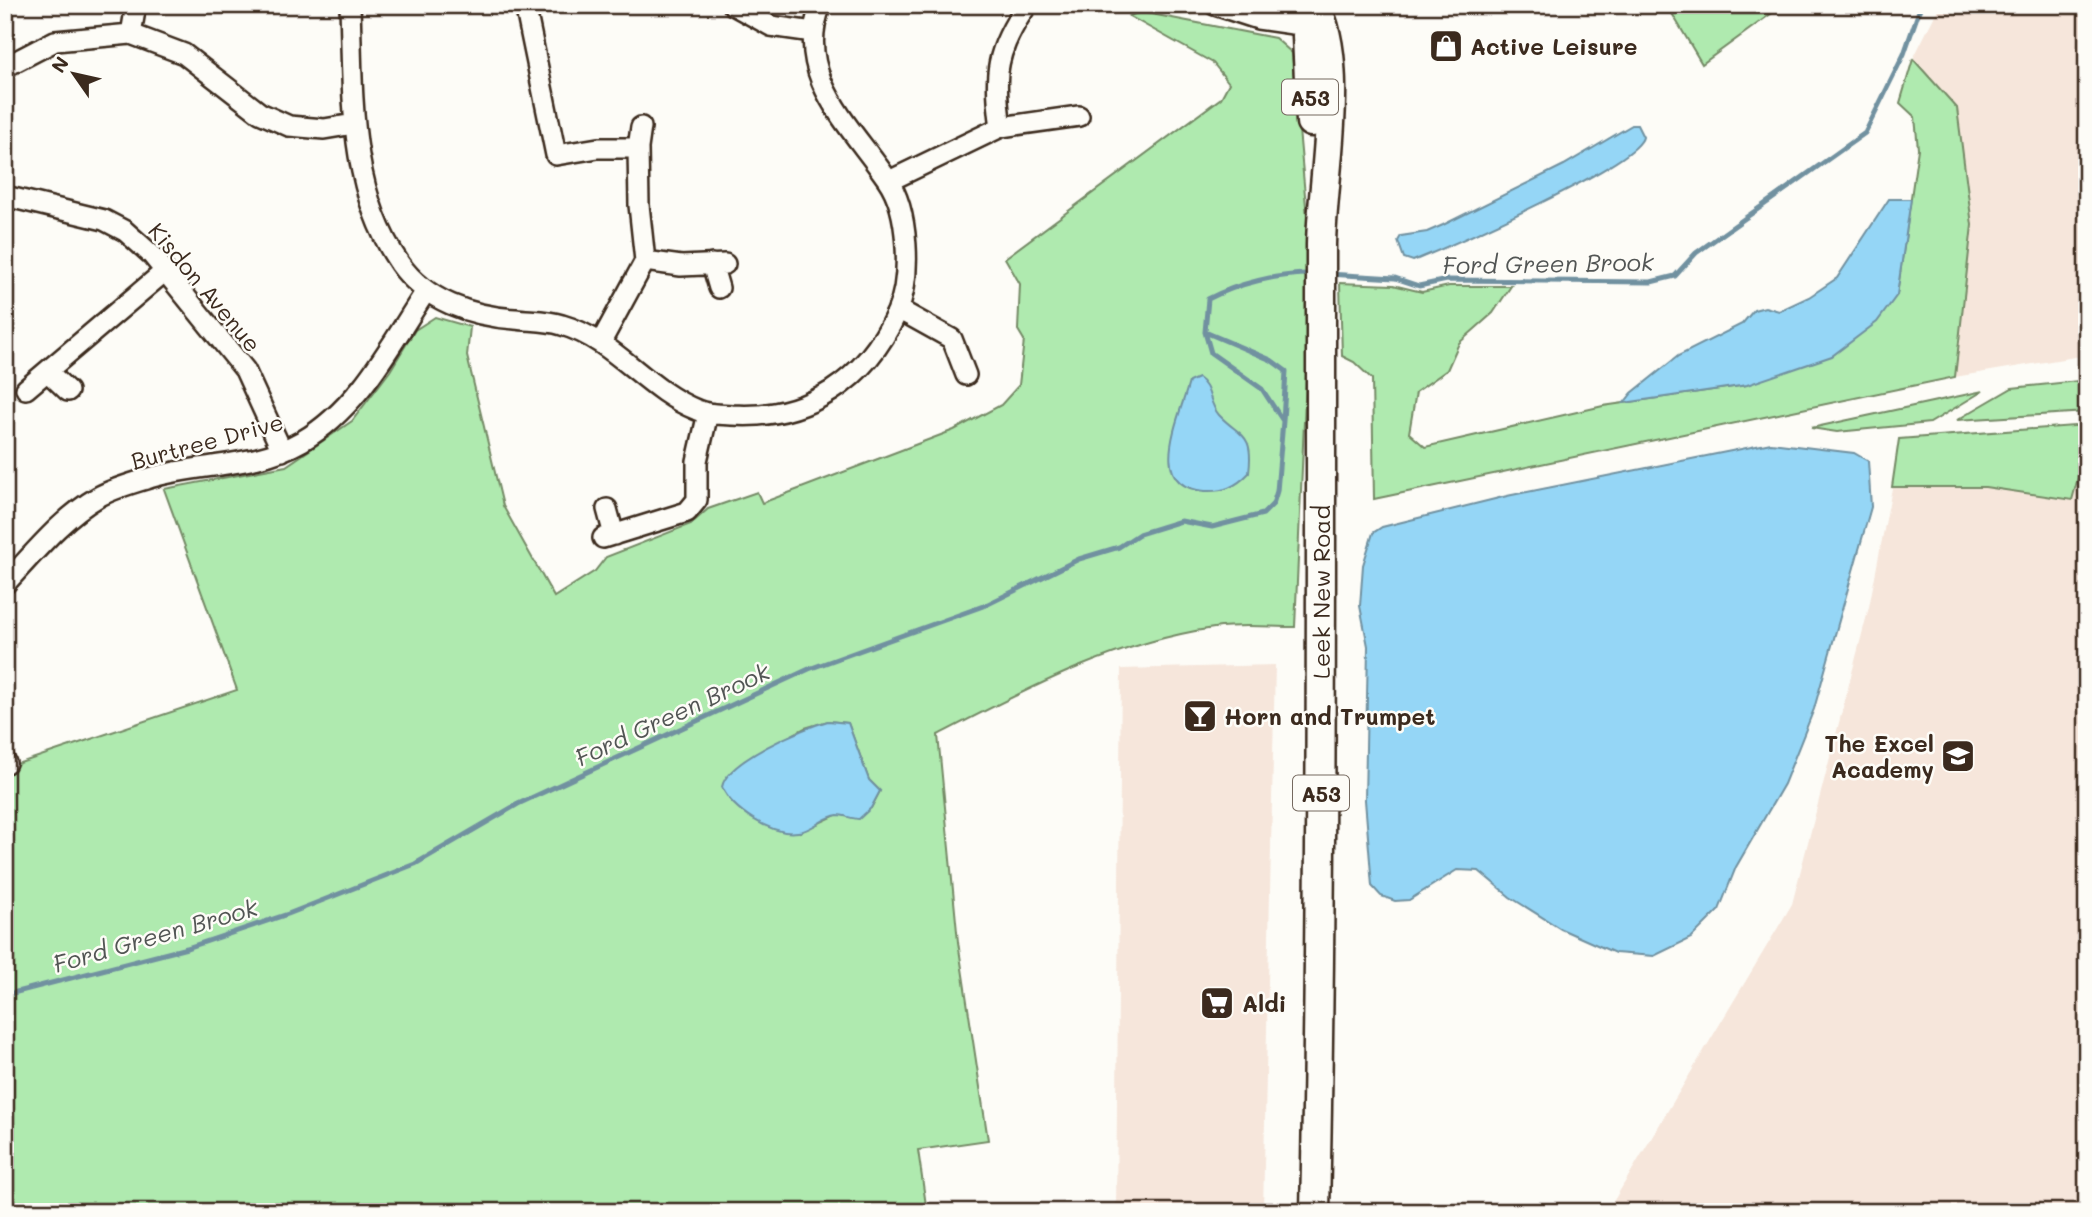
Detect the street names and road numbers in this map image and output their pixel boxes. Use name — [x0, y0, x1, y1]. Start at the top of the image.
road number: A53 — [1282, 80, 1338, 114]
street label: Kisdon Avenue — [142, 216, 268, 358]
street label: Burtree Drive — [127, 406, 287, 476]
street label: Leek New Road — [1306, 505, 1336, 679]
road number: A53 — [1293, 776, 1349, 810]

